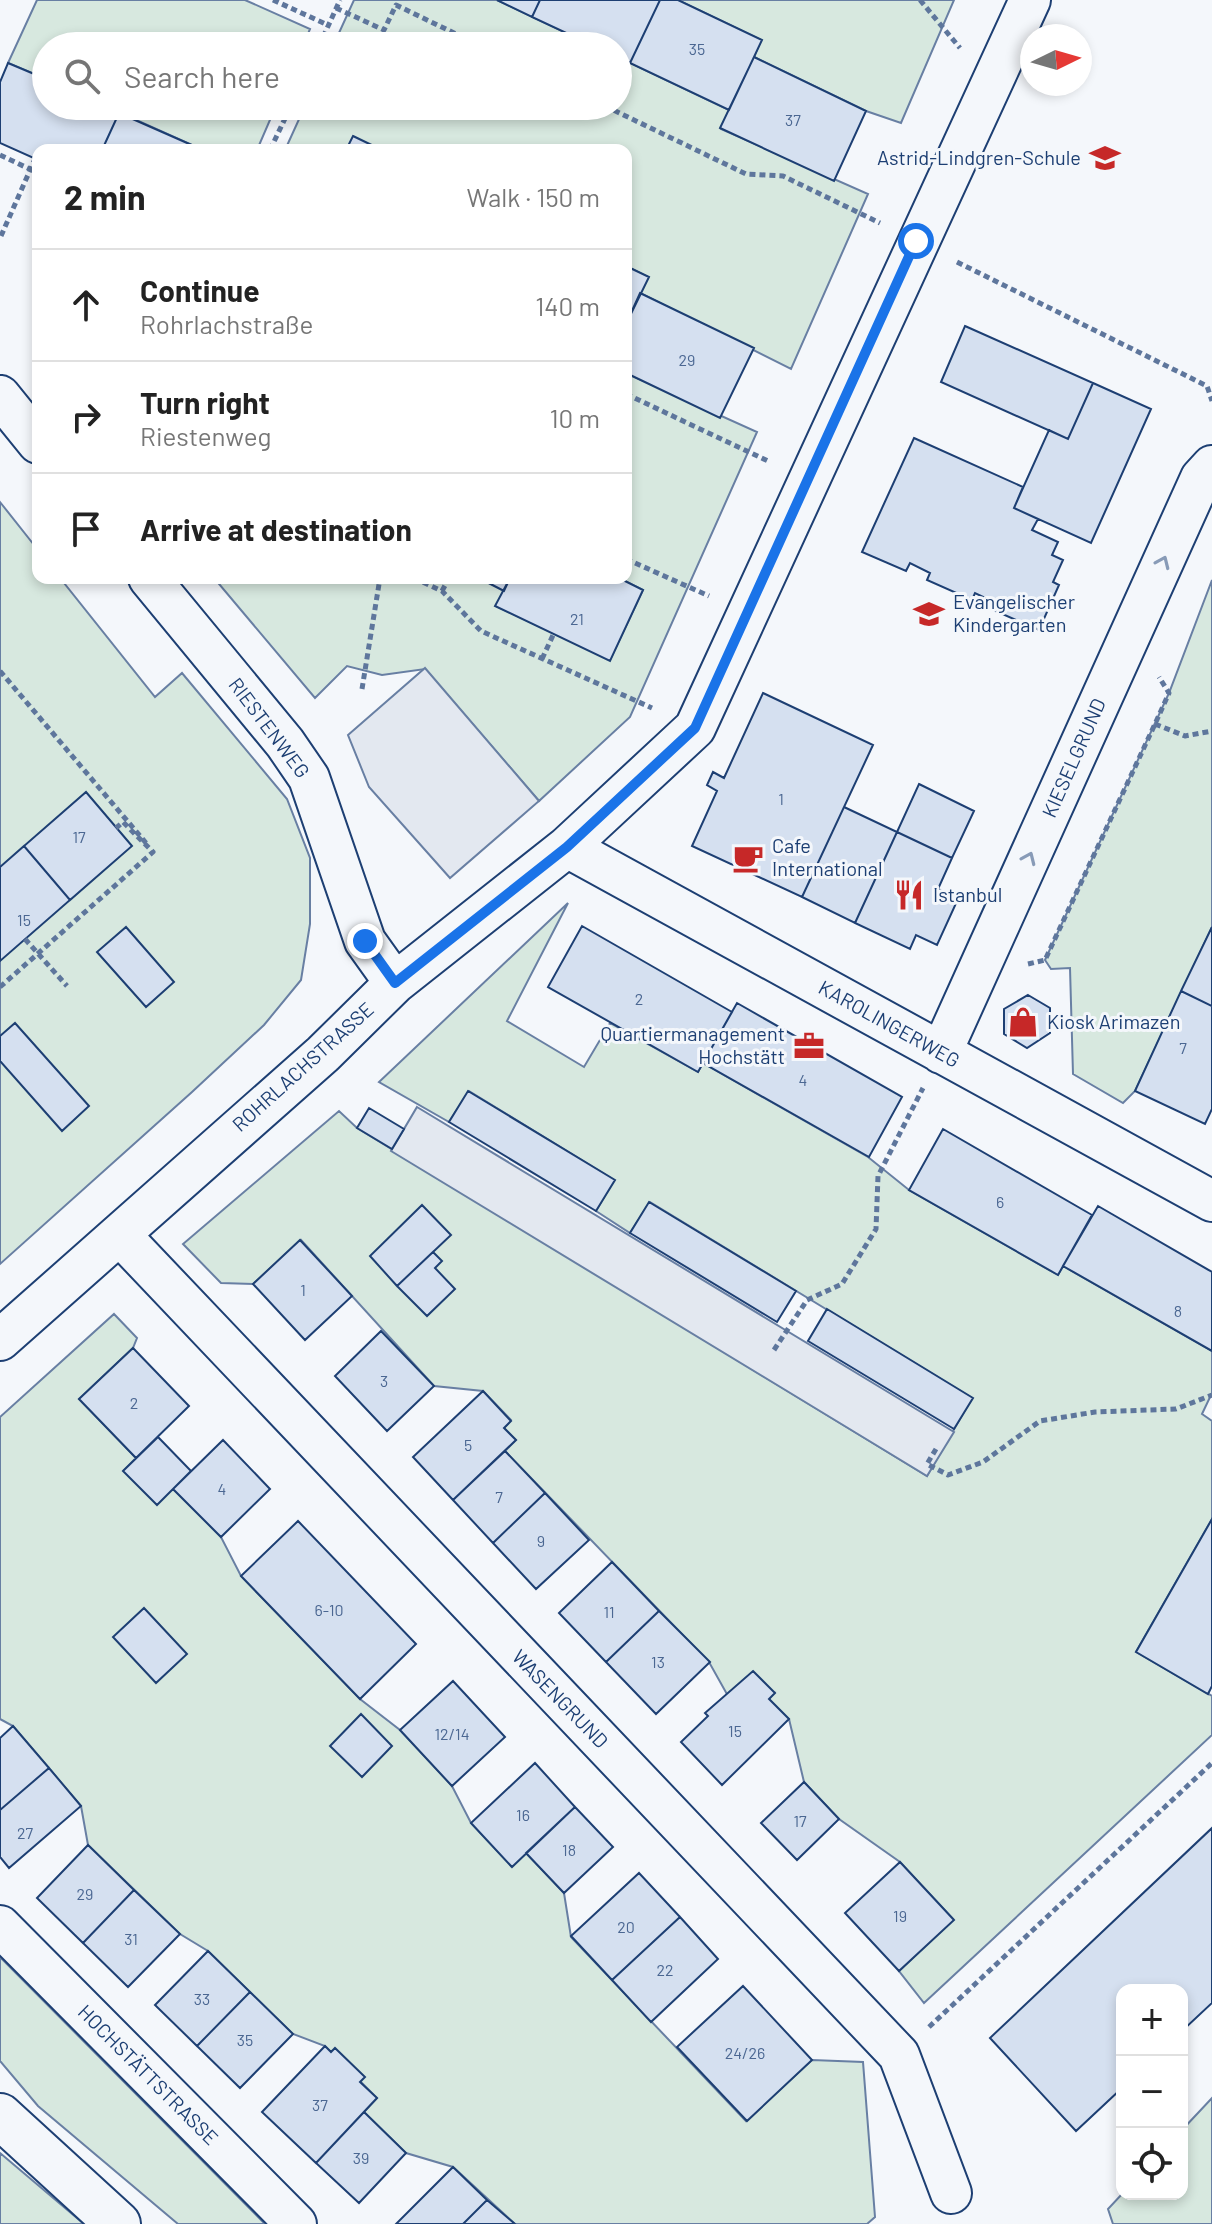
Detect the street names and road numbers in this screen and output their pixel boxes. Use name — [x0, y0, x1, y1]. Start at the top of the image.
street label: RIESTENWEG — [224, 672, 315, 782]
street label: KIESELGRUND — [1036, 694, 1110, 821]
street label: KAROLINGERWEG — [815, 974, 964, 1072]
street label: ROHRLACHSTRASSE — [227, 997, 378, 1136]
street label: WASENGRUND — [508, 1644, 614, 1752]
street label: HOCHSTÄTTSTRASSE — [74, 1999, 224, 2149]

